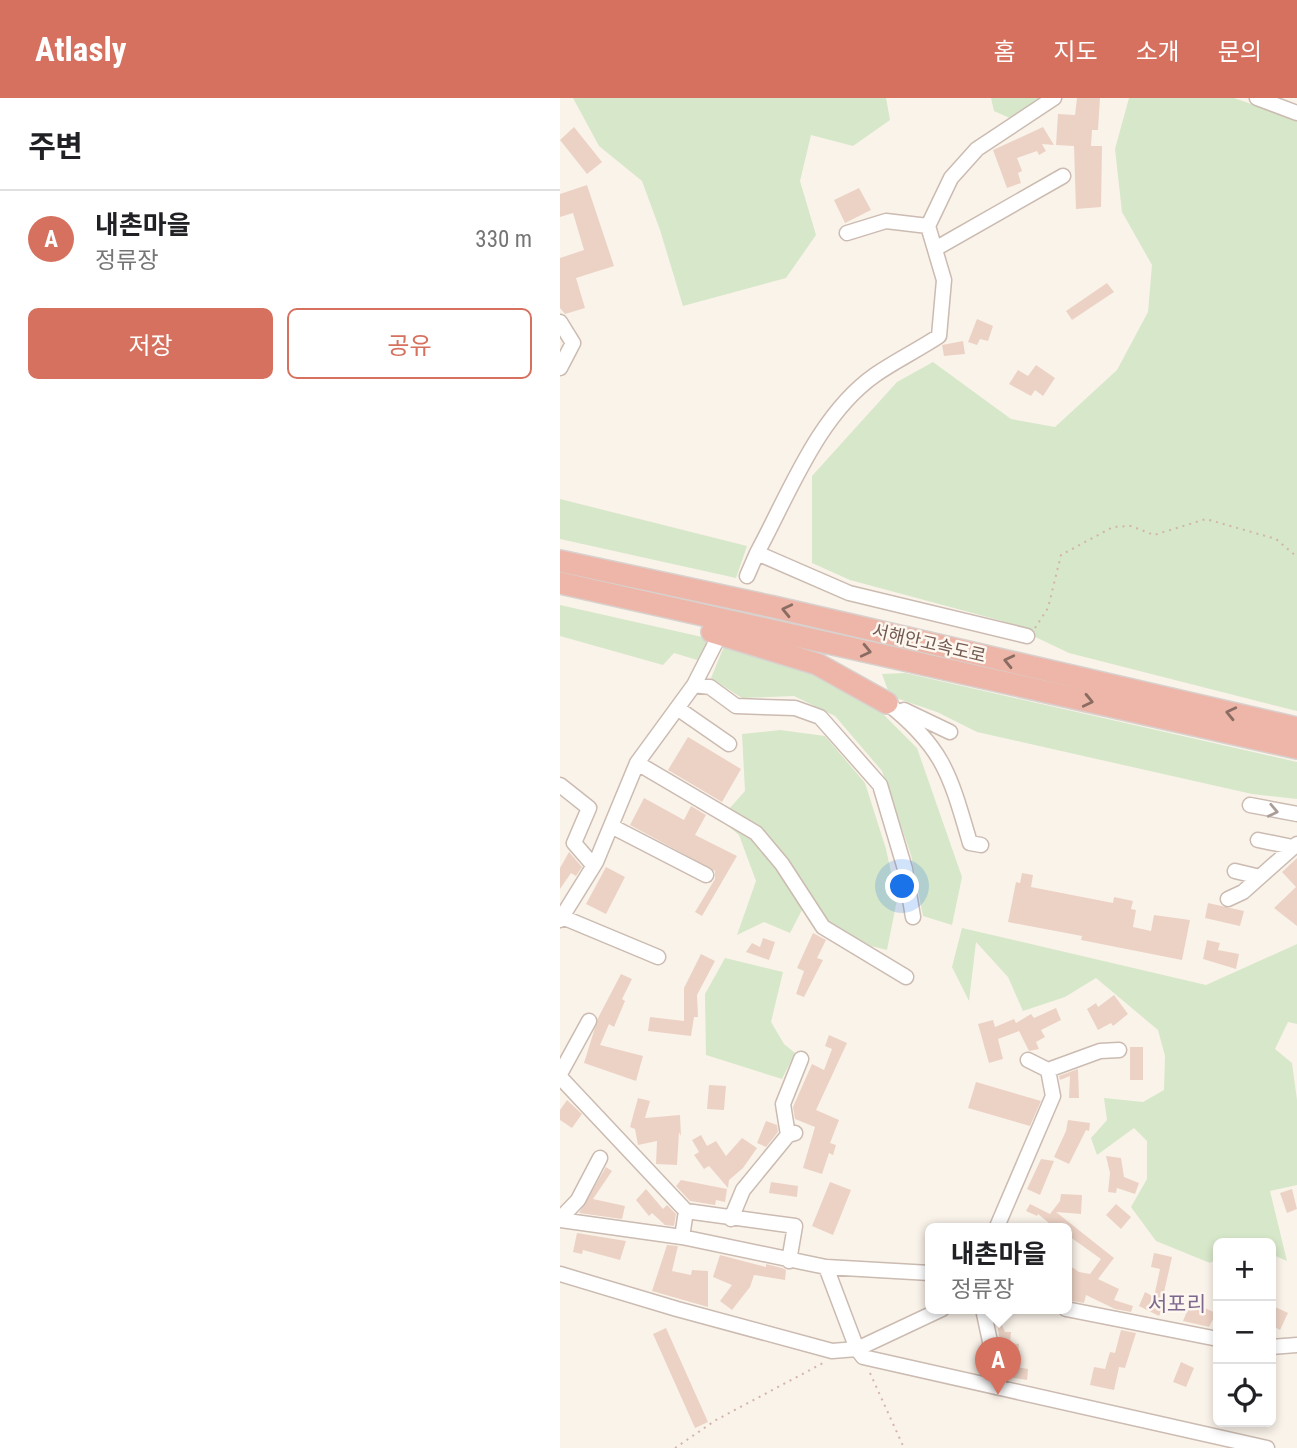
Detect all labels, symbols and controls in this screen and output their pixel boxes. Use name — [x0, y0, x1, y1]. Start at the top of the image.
text: Atlasly — [35, 30, 126, 69]
text: 홈 — [993, 38, 1015, 66]
text: 지도 — [1053, 38, 1098, 66]
text: 소개 — [1136, 38, 1180, 66]
text: 문의 — [1218, 38, 1262, 66]
text: 주변 — [28, 129, 83, 164]
text: 내촌마을 — [95, 210, 191, 240]
text: A — [44, 226, 58, 253]
text: 330 m — [475, 226, 532, 253]
text: 정류장 — [95, 247, 158, 274]
button: 저장 — [28, 308, 273, 379]
button: 공유 — [287, 308, 532, 379]
one-way arrow — [781, 604, 793, 618]
street label: 서해안고속도로 — [870, 620, 988, 666]
one-way arrow — [860, 643, 872, 658]
one-way arrow — [1003, 655, 1015, 670]
one-way arrow — [1082, 693, 1094, 707]
one-way arrow — [1225, 707, 1237, 721]
one-way arrow — [1267, 802, 1279, 817]
your location — [885, 869, 919, 903]
popup — [925, 1223, 1072, 1314]
map controls — [1213, 1238, 1276, 1427]
button: + — [1213, 1238, 1276, 1301]
text: 내촌마을 — [951, 1239, 1046, 1269]
text: 정류장 — [951, 1276, 1014, 1303]
district label: 서포리 — [1148, 1292, 1206, 1316]
button: − — [1213, 1301, 1276, 1364]
pin: A — [975, 1337, 1021, 1395]
button: locate — [1213, 1364, 1276, 1427]

